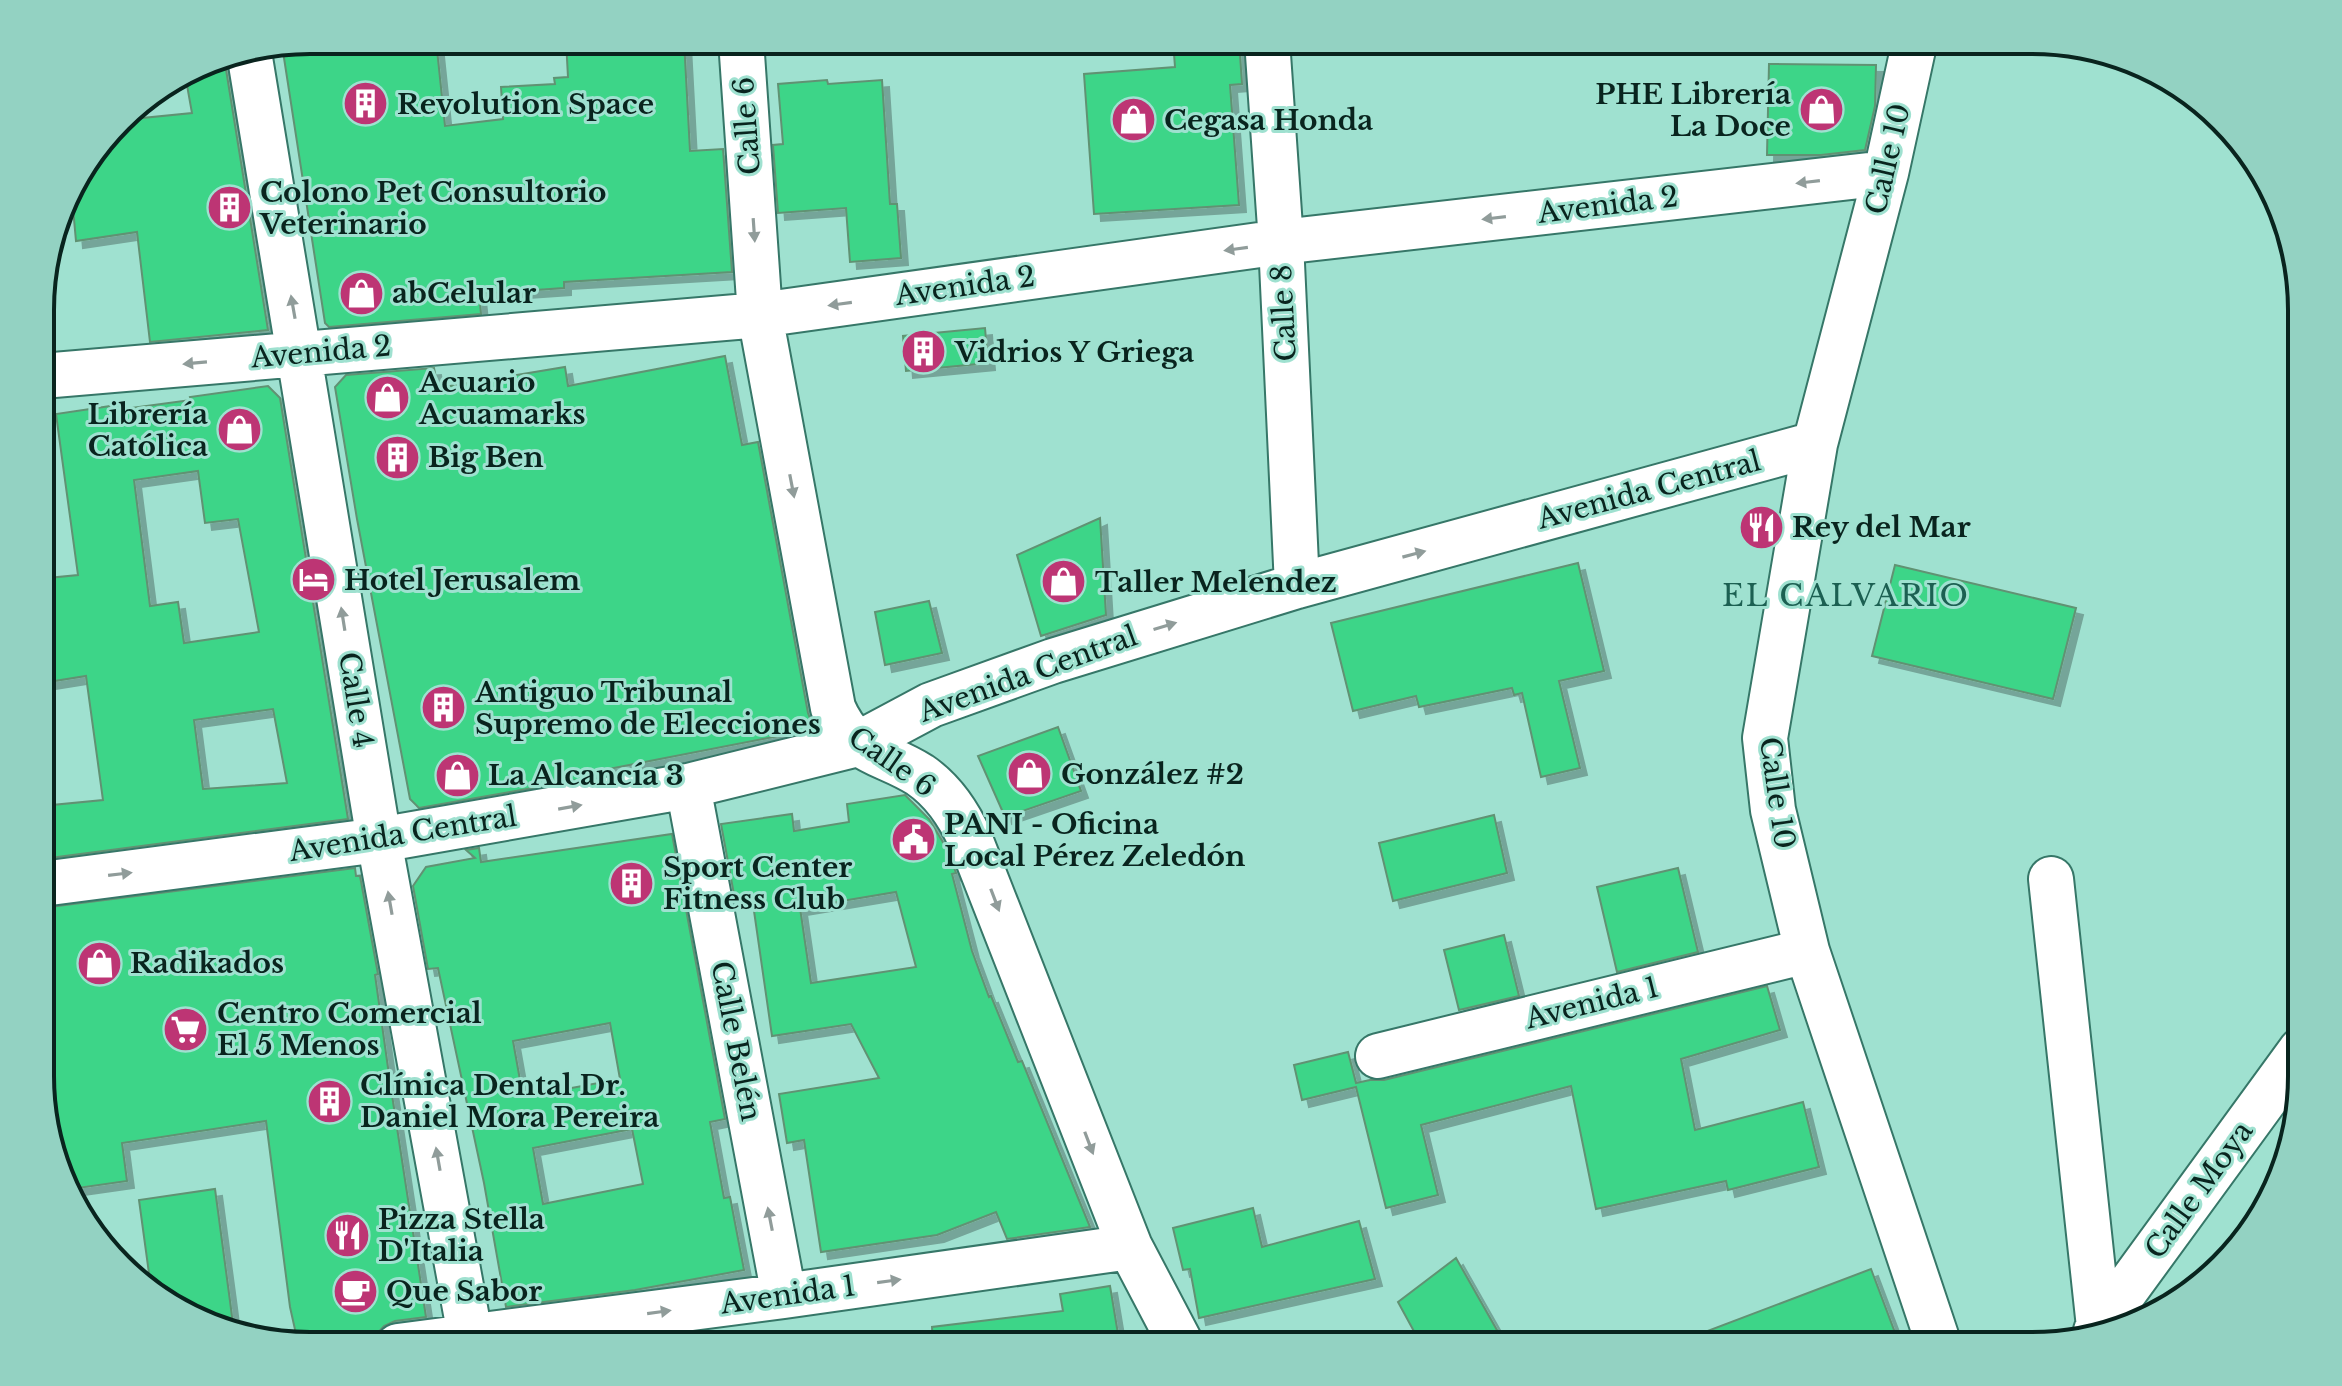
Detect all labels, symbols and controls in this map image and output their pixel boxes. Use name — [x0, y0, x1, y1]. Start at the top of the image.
street label: Calle 6 — [726, 76, 768, 176]
place label: PHE Librería La Doce — [1595, 77, 1791, 144]
building icon: Revolution Space — [342, 80, 390, 128]
shop icon: PHE Librería La Doce — [1798, 86, 1846, 134]
place label: Revolution Space — [397, 87, 654, 122]
shop icon: Cegasa Honda — [1109, 96, 1157, 144]
street label: Calle 10 — [1858, 100, 1918, 218]
place label: Cegasa Honda — [1164, 103, 1373, 138]
place label: Colono Pet Consultorio Veterinario — [259, 175, 607, 242]
one-way arrow — [1795, 175, 1820, 188]
street label: Avenida 2 — [1535, 179, 1680, 231]
building icon: Colono Pet Consultorio Veterinario — [205, 184, 253, 232]
one-way arrow — [1482, 211, 1507, 224]
one-way arrow — [748, 218, 761, 243]
one-way arrow — [1223, 242, 1248, 255]
street label: Avenida 2 — [892, 259, 1037, 313]
street label: Calle 8 — [1264, 264, 1304, 362]
shop icon: abCelular — [337, 269, 385, 317]
place label: abCelular — [392, 276, 536, 311]
one-way arrow — [286, 295, 298, 320]
one-way arrow — [827, 298, 852, 311]
street label: Avenida 2 — [248, 328, 393, 376]
building icon: Vidrios Y Griega — [900, 328, 948, 376]
place label: Vidrios Y Griega — [954, 335, 1194, 370]
one-way arrow — [182, 357, 207, 370]
place label: Acuario Acuamarks — [418, 365, 586, 432]
shop icon: Acuario Acuamarks — [364, 374, 412, 422]
place label: Librería Católica — [88, 397, 208, 464]
shop icon: Librería Católica — [215, 406, 263, 454]
building icon: Big Ben — [373, 433, 421, 481]
place label: Big Ben — [428, 440, 544, 475]
street label: Avenida Central — [1532, 443, 1765, 537]
one-way arrow — [787, 474, 799, 499]
restaurant icon: Rey del Mar — [1737, 503, 1785, 551]
place label: Rey del Mar — [1792, 510, 1971, 545]
one-way arrow — [1403, 547, 1427, 560]
hotel icon: Hotel Jerusalem — [289, 556, 337, 604]
shop icon: Taller Melendez — [1040, 558, 1088, 606]
place label: Hotel Jerusalem — [344, 563, 580, 598]
place label: Taller Melendez — [1095, 565, 1337, 600]
district label: EL CALVARIO — [1722, 577, 1970, 614]
one-way arrow — [337, 606, 349, 631]
street label: Avenida Central — [913, 618, 1142, 730]
one-way arrow — [1153, 619, 1177, 632]
street label: Calle 4 — [331, 650, 381, 750]
place label: Antiguo Tribunal Supremo de Elecciones — [474, 675, 821, 742]
building icon: Antiguo Tribunal Supremo de Elecciones — [420, 684, 468, 732]
street label: Calle 6 — [842, 719, 942, 805]
street label: Calle 10 — [1752, 735, 1802, 851]
shop icon: González #2 — [1006, 750, 1054, 798]
shop icon: La Alcancía 3 — [433, 751, 481, 799]
place label: González #2 — [1061, 757, 1244, 792]
place label: La Alcancía 3 — [488, 758, 684, 793]
street label: Avenida Central — [286, 799, 519, 869]
one-way arrow — [558, 800, 583, 812]
place label: PANI - Oficina Local Pérez Zeledón — [944, 807, 1245, 874]
public building icon: PANI - Oficina Local Pérez Zeledón — [889, 816, 937, 864]
place label: Sport Center Fitness Club — [663, 850, 852, 917]
building icon: Sport Center Fitness Club — [608, 859, 656, 907]
one-way arrow — [107, 867, 132, 880]
one-way arrow — [988, 888, 1001, 912]
one-way arrow — [384, 891, 396, 916]
shop icon: Radikados — [75, 939, 123, 987]
place label: Radikados — [130, 946, 284, 981]
street label: Calle Belén — [703, 958, 769, 1124]
street label: Avenida 1 — [1521, 970, 1662, 1037]
place label: Centro Comercial El 5 Menos — [217, 996, 482, 1063]
supermarket icon: Centro Comercial El 5 Menos — [162, 1005, 210, 1053]
place label: Clínica Dental Dr. Daniel Mora Pereira — [360, 1068, 659, 1135]
building icon: Clínica Dental Dr. Daniel Mora Pereira — [305, 1077, 353, 1125]
street label: Calle Moya — [2138, 1114, 2261, 1265]
one-way arrow — [1083, 1131, 1096, 1155]
one-way arrow — [431, 1146, 443, 1171]
place label: Pizza Stella D'Italia — [378, 1202, 545, 1269]
one-way arrow — [763, 1207, 775, 1232]
restaurant icon: Pizza Stella D'Italia — [323, 1211, 371, 1259]
cafe icon: Que Sabor — [331, 1267, 379, 1315]
street label: Avenida 1 — [717, 1268, 858, 1322]
place label: Que Sabor — [386, 1274, 542, 1309]
one-way arrow — [877, 1274, 902, 1287]
one-way arrow — [647, 1306, 672, 1319]

